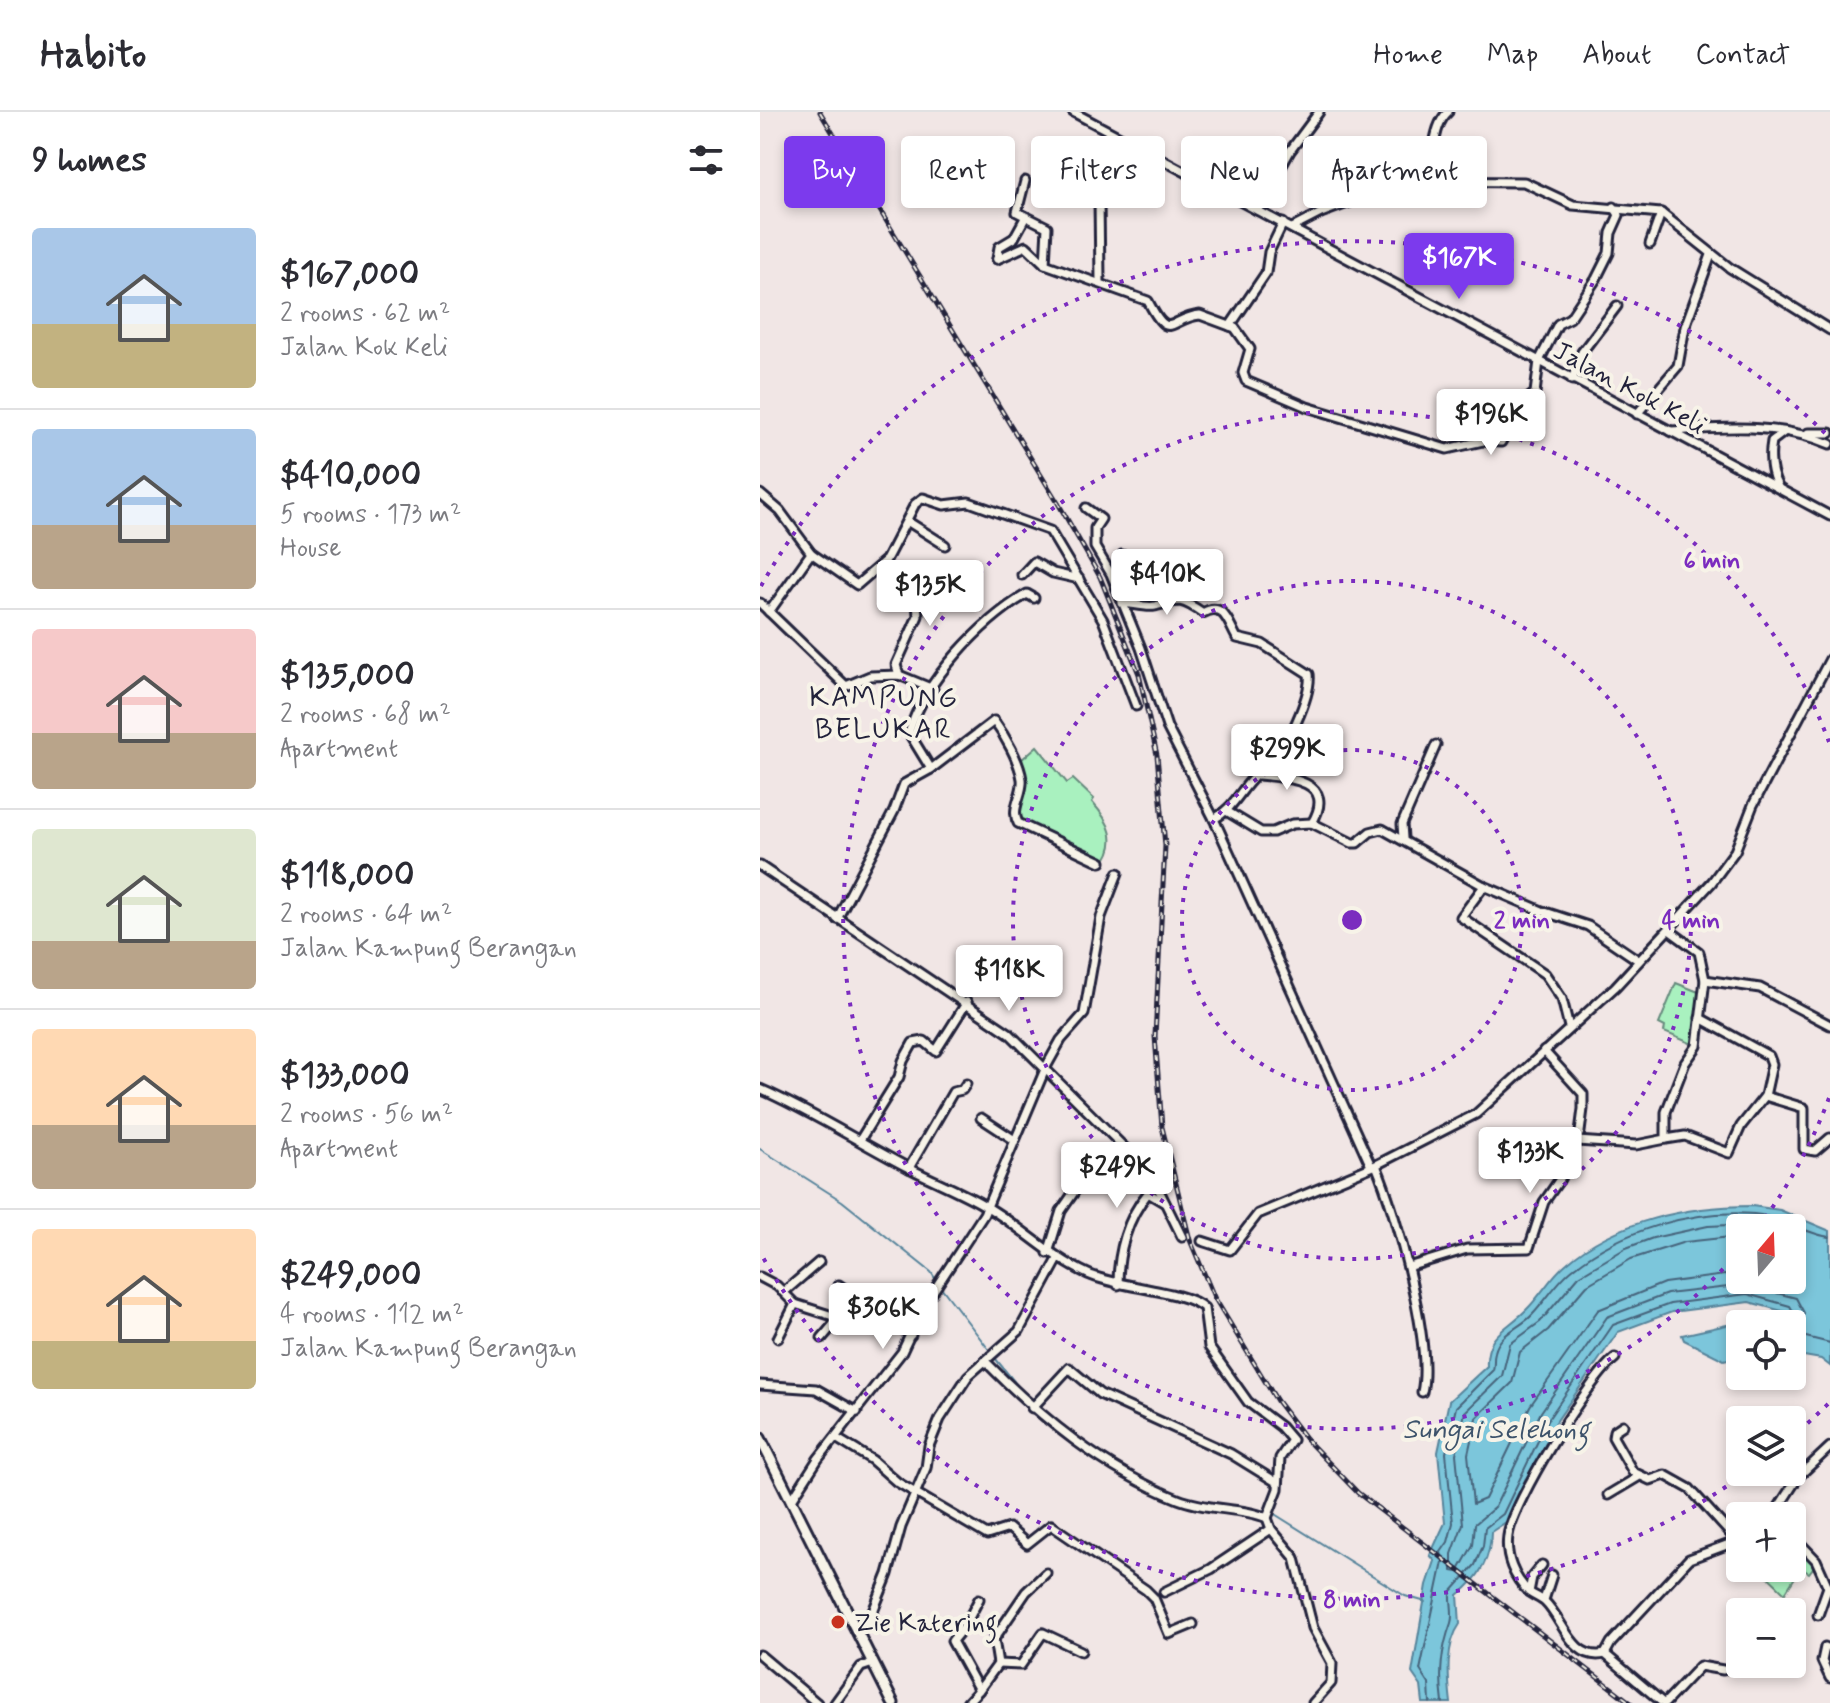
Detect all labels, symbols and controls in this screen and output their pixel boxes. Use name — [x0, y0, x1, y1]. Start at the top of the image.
text: Habito — [40, 31, 146, 80]
text: Home — [1373, 37, 1443, 74]
text: Map — [1487, 37, 1538, 74]
text: About — [1582, 37, 1651, 74]
text: Contact — [1695, 37, 1790, 74]
chip: Buy — [784, 136, 885, 208]
chip: Rent — [901, 136, 1015, 208]
chip: Filters — [1031, 136, 1165, 208]
chip: New — [1181, 136, 1287, 208]
chip: Apartment — [1303, 136, 1487, 208]
text: 9 homes — [32, 138, 147, 183]
icon: filters — [684, 138, 728, 182]
pin: $167K — [1403, 233, 1515, 301]
text: $167K — [1422, 242, 1496, 276]
text: $167,000 — [280, 252, 419, 297]
icon: home — [96, 260, 192, 356]
text: 2 rooms · 62 m² — [280, 297, 450, 331]
text: Jalan Kok Keli — [280, 331, 448, 365]
street label: Jalan Kok Keli — [1547, 334, 1711, 443]
pin: $196K — [1435, 389, 1547, 457]
text: $196K — [1454, 398, 1528, 432]
text: $410,000 — [280, 453, 421, 498]
icon: home — [96, 461, 192, 557]
text: 5 rooms · 173 m² — [280, 498, 461, 532]
text: House — [280, 532, 341, 566]
text: 6 min — [1684, 546, 1740, 577]
pin: $410K — [1111, 549, 1223, 617]
text: $410K — [1129, 558, 1205, 592]
pin: $135K — [874, 560, 986, 628]
text: $135K — [895, 569, 965, 603]
text: $135,000 — [280, 653, 415, 698]
icon: home — [96, 661, 192, 757]
district label: KAMPUNG BELUKAR — [809, 680, 959, 749]
text: 2 rooms · 68 m² — [280, 698, 451, 732]
pin: $299K — [1231, 724, 1343, 792]
text: Apartment — [280, 732, 398, 766]
text: $299K — [1249, 733, 1325, 767]
text: $118,000 — [280, 853, 414, 898]
icon: home — [96, 861, 192, 957]
text: 2 rooms · 64 m² — [280, 898, 452, 932]
centre of rings — [1338, 906, 1366, 934]
text: 2 min — [1494, 906, 1550, 937]
text: 4 min — [1662, 906, 1720, 937]
text: Jalan Kampung Berangan — [280, 932, 577, 966]
pin: $118K — [953, 945, 1065, 1013]
text: $118K — [974, 954, 1044, 988]
text: $133,000 — [280, 1053, 410, 1098]
icon: home — [96, 1061, 192, 1157]
text: 2 rooms · 56 m² — [280, 1098, 453, 1132]
pin: $133K — [1474, 1127, 1586, 1195]
text: Apartment — [280, 1132, 398, 1166]
text: $133K — [1497, 1136, 1563, 1170]
pin: $249K — [1061, 1142, 1173, 1210]
text: $249K — [1079, 1151, 1155, 1185]
north arrow — [1726, 1214, 1806, 1294]
map controls — [1726, 1214, 1806, 1678]
text: $249,000 — [280, 1253, 421, 1298]
icon: home — [96, 1261, 192, 1357]
pin: $306K — [827, 1283, 939, 1351]
text: $306K — [847, 1292, 919, 1326]
text: 4 rooms · 112 m² — [280, 1298, 464, 1332]
button: locate — [1726, 1310, 1806, 1390]
text: Jalan Kampung Berangan — [280, 1332, 577, 1366]
button: layers — [1726, 1406, 1806, 1486]
water label: Sungai Selehong — [1402, 1412, 1592, 1452]
button: + — [1726, 1502, 1806, 1582]
text: 8 min — [1323, 1585, 1381, 1616]
button: − — [1726, 1598, 1806, 1678]
place label: Zie Katering — [854, 1607, 997, 1644]
marker: Zie Katering — [829, 1613, 847, 1631]

